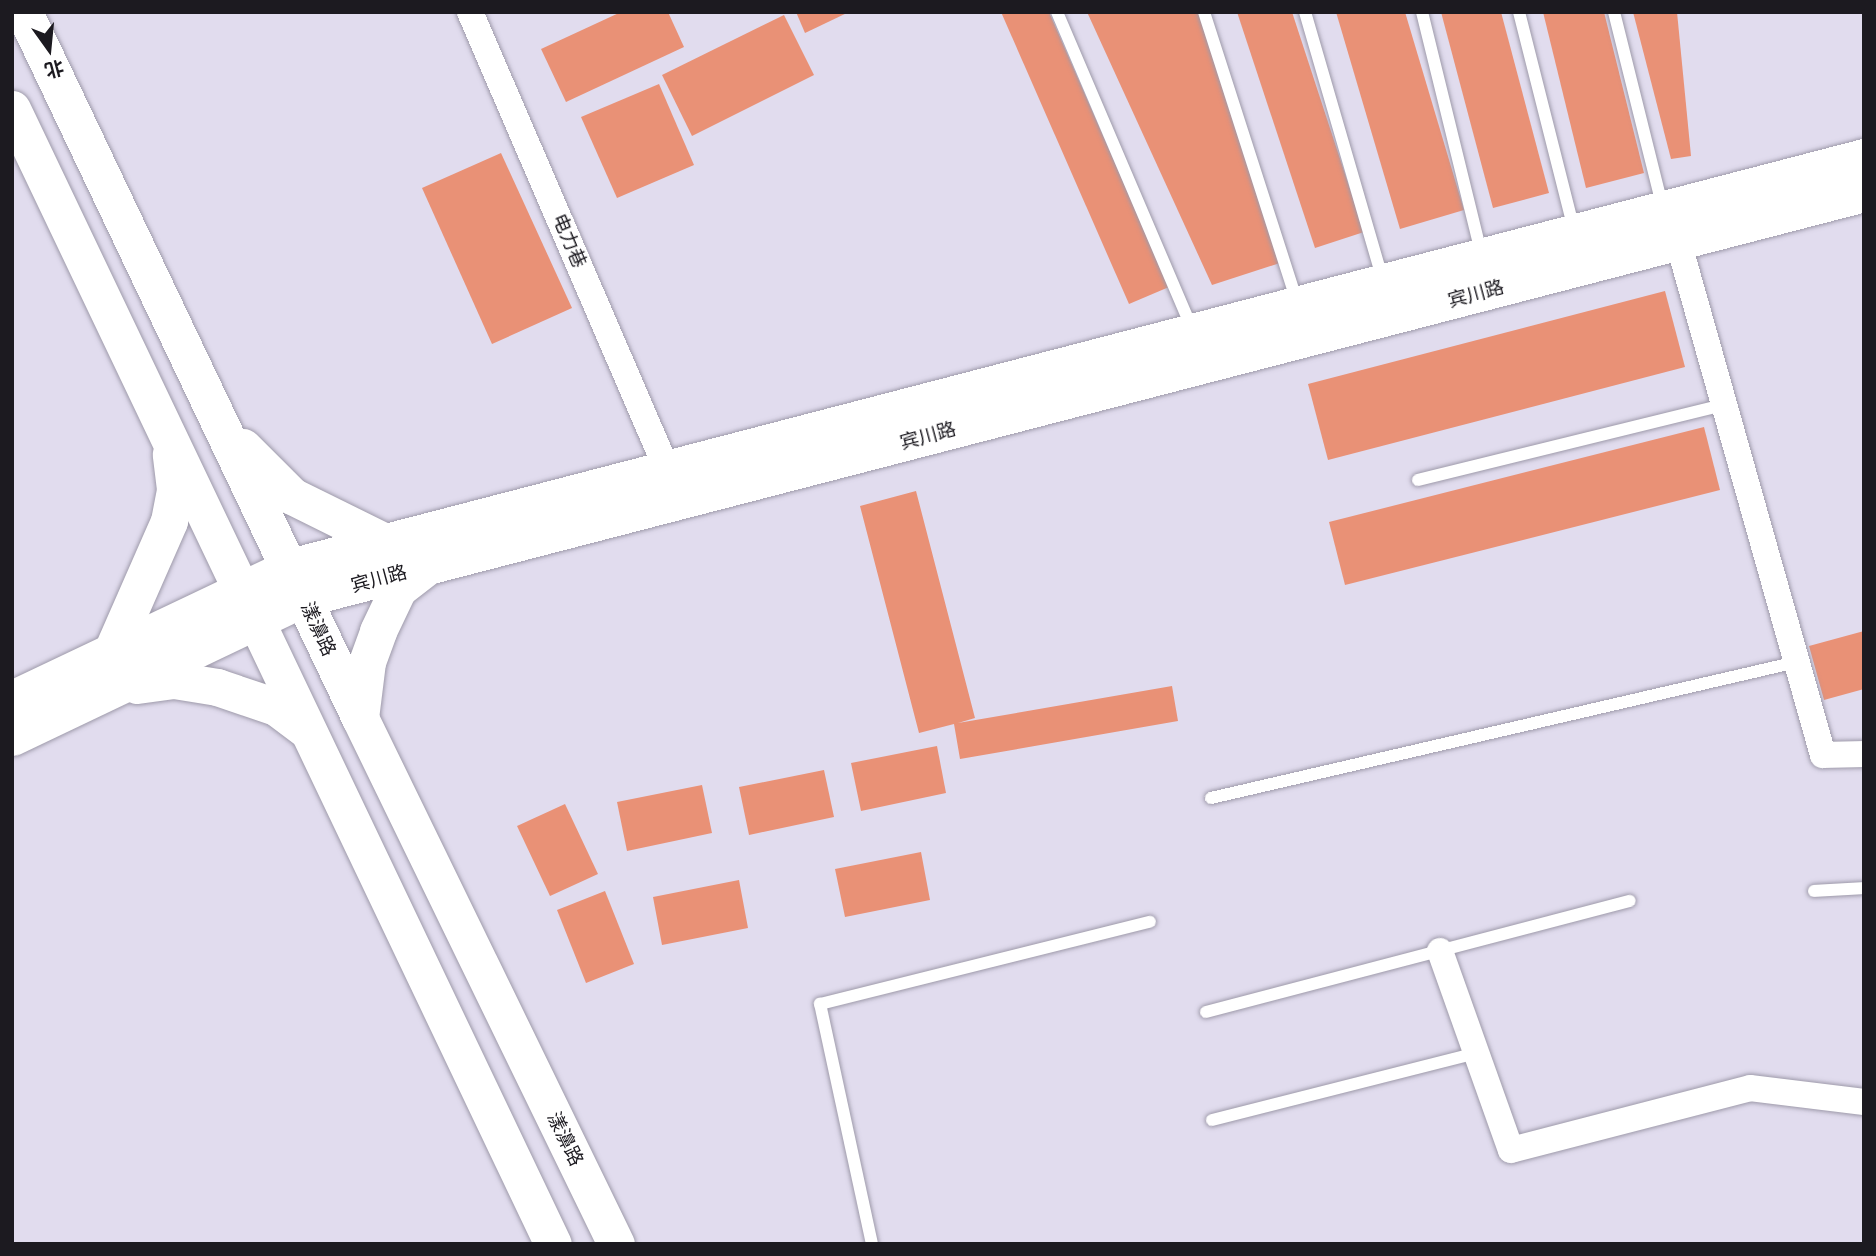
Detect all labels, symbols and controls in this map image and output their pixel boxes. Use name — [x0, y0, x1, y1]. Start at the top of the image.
north arrow — [14, 14, 84, 84]
text: 北 — [42, 55, 67, 83]
street label: 电力巷 — [547, 210, 591, 272]
street label: 宾川路 — [1446, 276, 1506, 312]
street label: 宾川路 — [898, 418, 958, 454]
street label: 宾川路 — [349, 561, 409, 597]
street label: 漾濞路 — [296, 598, 340, 660]
street label: 漾濞路 — [542, 1108, 588, 1170]

